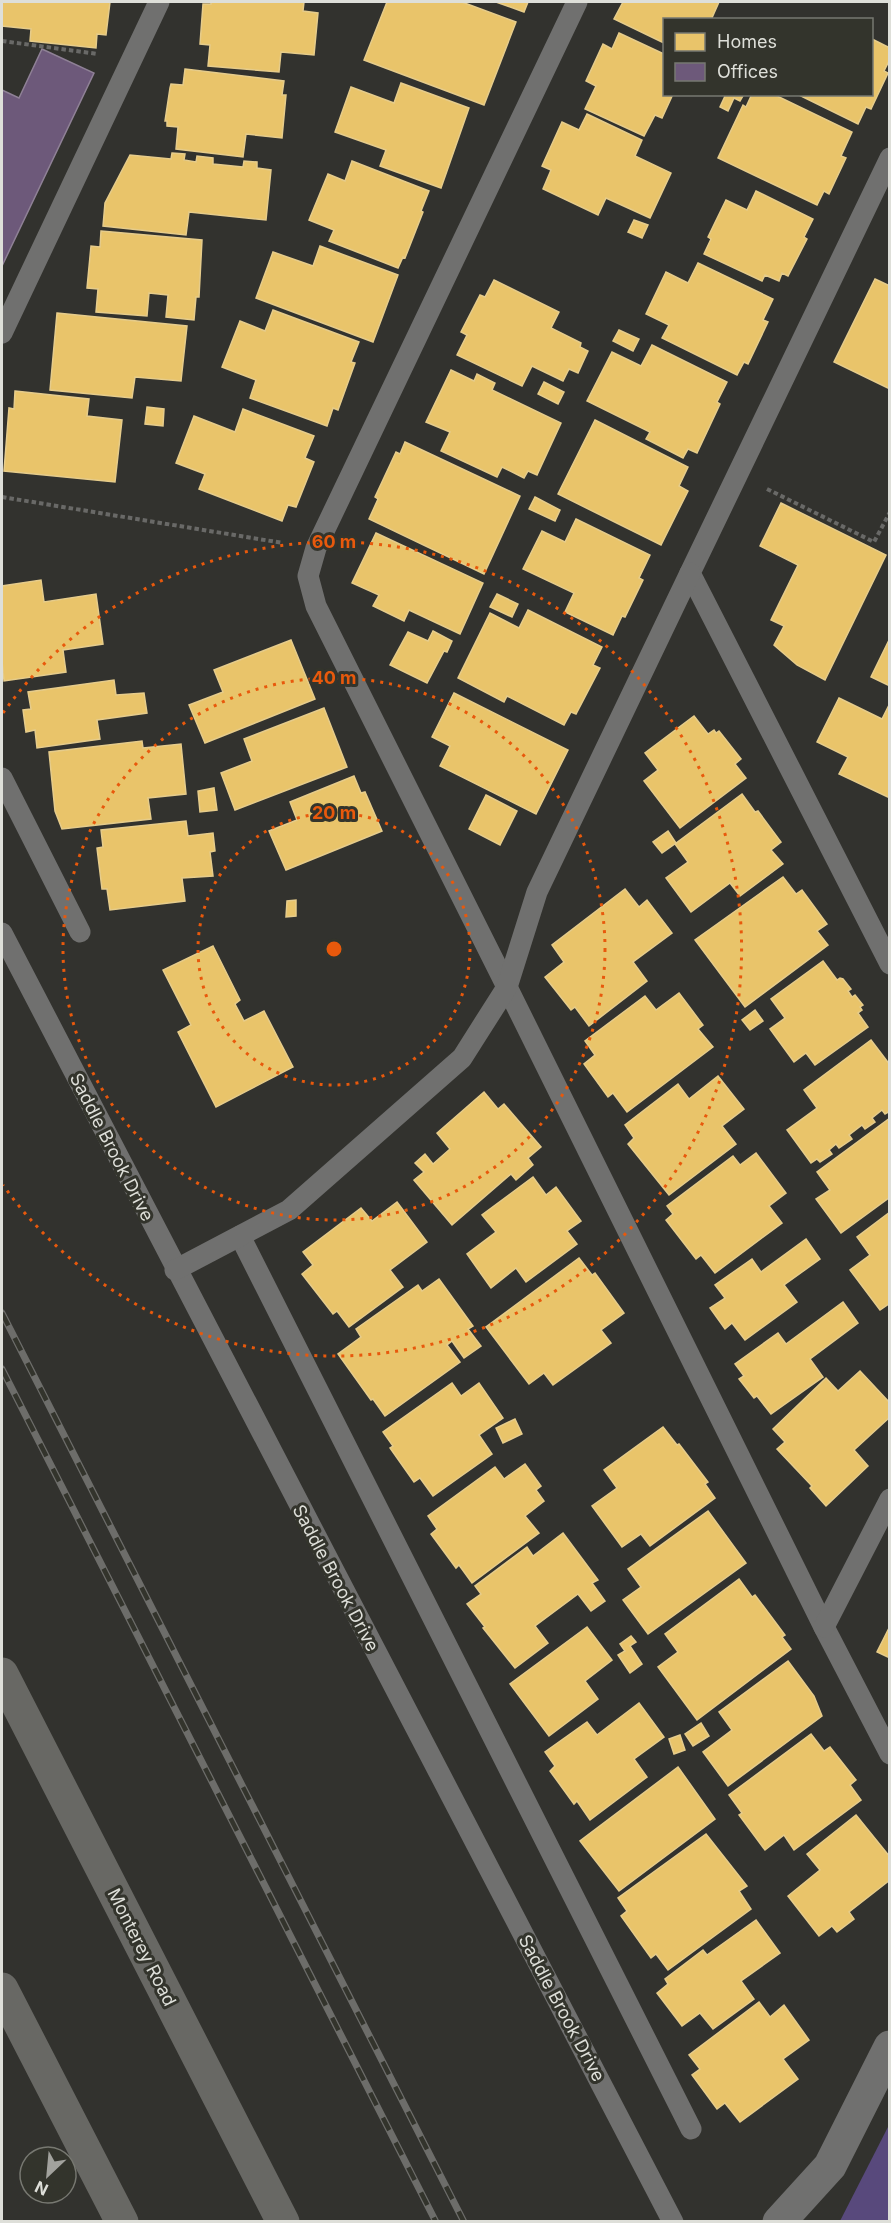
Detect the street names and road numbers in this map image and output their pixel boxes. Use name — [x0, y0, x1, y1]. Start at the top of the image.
street label: Saddle Brook Drive — [66, 1070, 158, 1224]
street label: Saddle Brook Drive — [288, 1501, 384, 1655]
street label: Monterey Road — [103, 1885, 181, 2009]
street label: Saddle Brook Drive — [514, 1931, 610, 2085]

